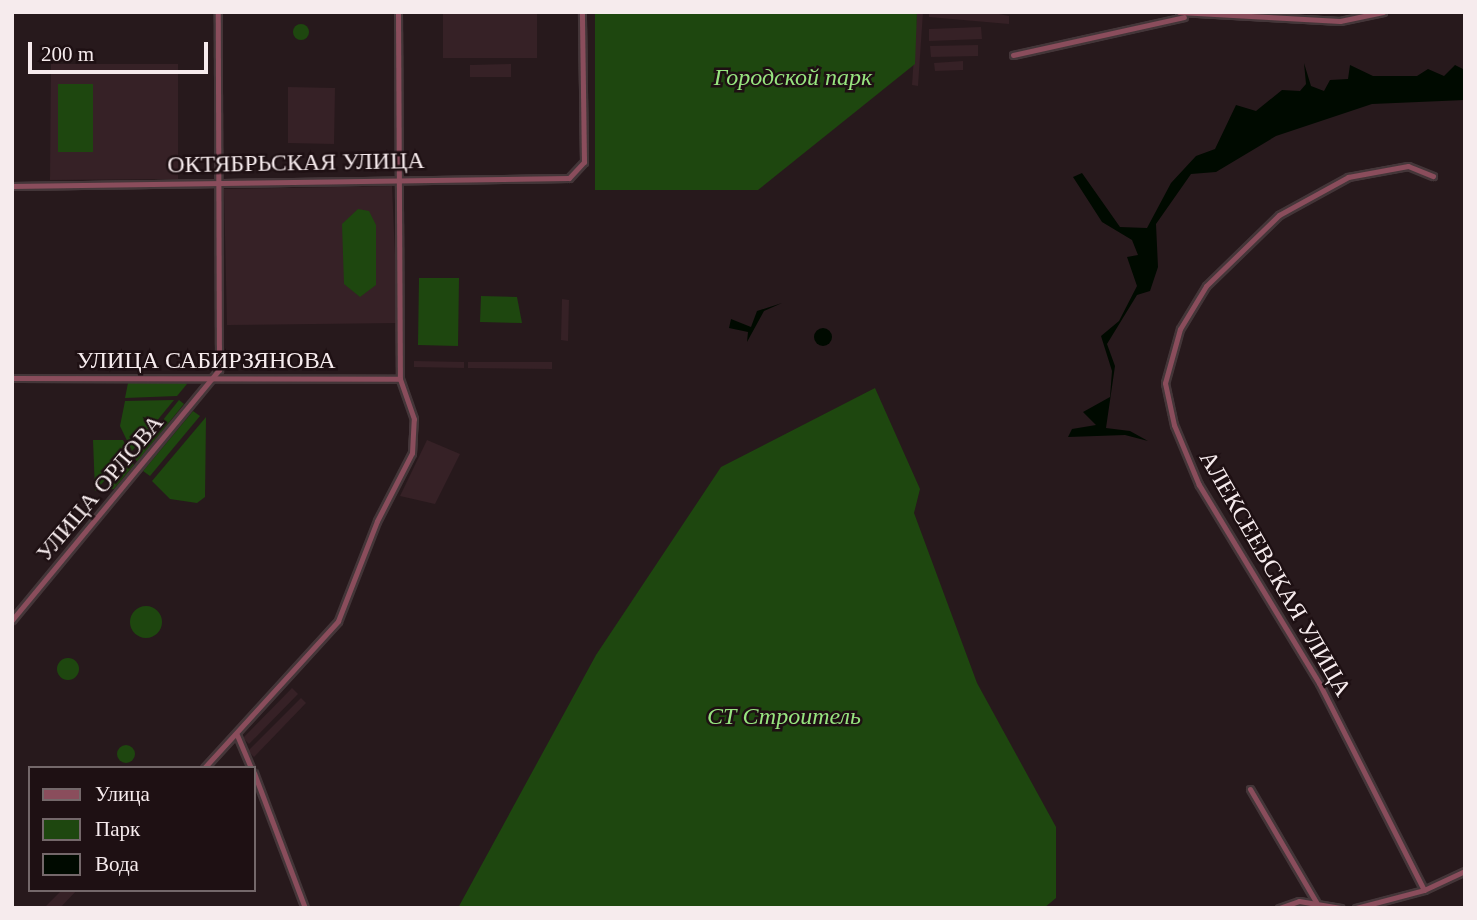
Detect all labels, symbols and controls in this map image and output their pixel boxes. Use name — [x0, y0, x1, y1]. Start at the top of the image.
scale bar — [32, 28, 212, 72]
text: 200 m — [41, 42, 94, 66]
park label: Городской парк — [714, 64, 872, 92]
street label: ОКТЯБРЬСКАЯ УЛИЦА — [167, 146, 425, 180]
street label: УЛИЦА САБИРЗЯНОВА — [76, 347, 336, 375]
street label: УЛИЦА ОРЛОВА — [30, 409, 170, 567]
street label: АЛЕКСЕЕВСКАЯ УЛИЦА — [1193, 446, 1357, 702]
park label: СТ Строитель — [707, 703, 861, 731]
legend — [28, 766, 256, 892]
text: Улица — [95, 782, 150, 806]
text: Парк — [95, 817, 140, 841]
text: Вода — [95, 852, 139, 876]

